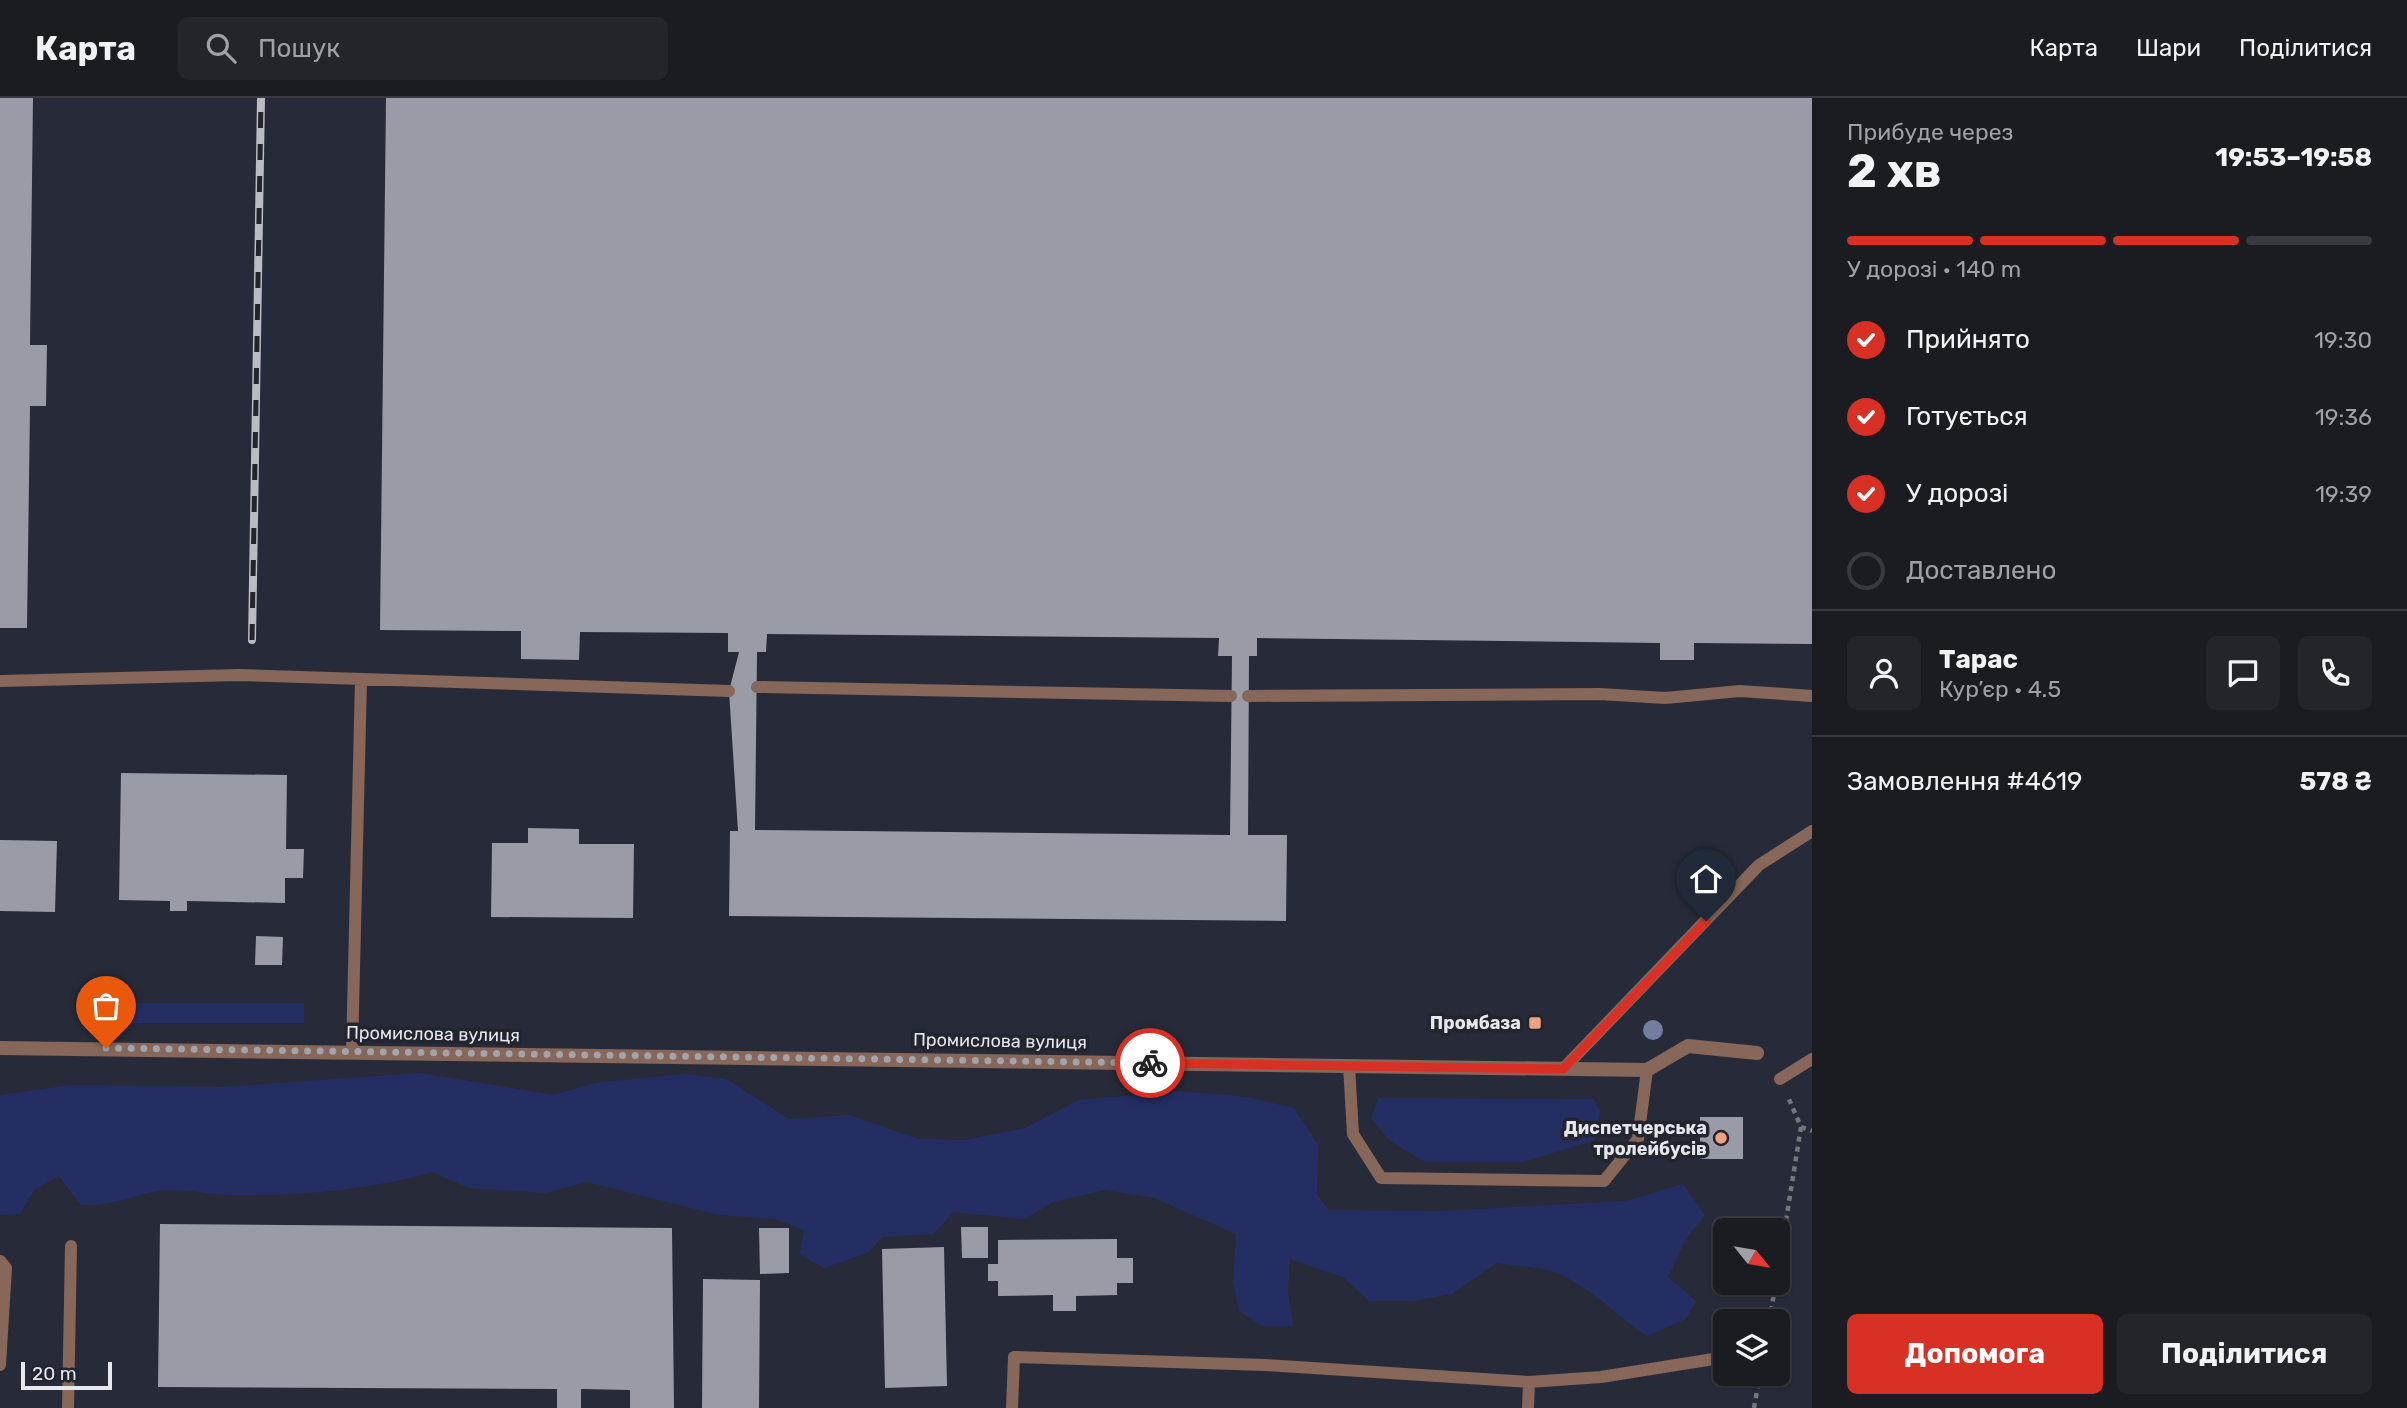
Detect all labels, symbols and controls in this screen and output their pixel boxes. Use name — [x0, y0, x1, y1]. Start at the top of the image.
search box — [178, 17, 668, 80]
text: Карта — [35, 29, 136, 68]
icon: search — [202, 29, 240, 67]
text: Пошук — [258, 33, 340, 64]
text: Карта — [2029, 34, 2098, 62]
text: Шари — [2136, 34, 2201, 62]
text: Поділитися — [2239, 34, 2372, 62]
text: Прибуде через — [1847, 118, 2013, 146]
text: 19:53–19:58 — [2215, 142, 2372, 173]
text: 2 хв — [1847, 144, 1942, 199]
text: У дорозі · 140 m — [1847, 255, 2021, 283]
icon: check — [1847, 321, 1885, 359]
text: Прийнято — [1906, 324, 2030, 355]
text: 19:30 — [2314, 326, 2372, 354]
icon: check — [1847, 398, 1885, 436]
text: Готується — [1906, 401, 2028, 432]
text: 19:36 — [2315, 403, 2372, 431]
icon: check — [1847, 475, 1885, 513]
text: У дорозі — [1906, 478, 2008, 509]
text: 19:39 — [2315, 480, 2372, 508]
text: Доставлено — [1906, 555, 2056, 586]
button: person — [1847, 636, 1921, 710]
button: chat — [2206, 636, 2280, 710]
button: phone — [2298, 636, 2372, 710]
text: Тарас — [1939, 644, 2018, 675]
text: Кур’єр · 4.5 — [1939, 675, 2061, 703]
text: Замовлення #4619 — [1847, 766, 2082, 797]
text: 578 ₴ — [2300, 766, 2372, 797]
pin — [1676, 849, 1736, 921]
icon: home — [1687, 860, 1725, 898]
pin — [76, 976, 136, 1048]
icon: bag — [87, 987, 125, 1025]
place label: Промбаза — [1430, 1012, 1521, 1034]
marker: Промбаза — [1527, 1015, 1543, 1031]
street label: Промислова вулиця — [346, 1021, 520, 1047]
street label: Промислова вулиця — [913, 1028, 1087, 1054]
courier — [1115, 1028, 1185, 1098]
icon: bike — [1131, 1044, 1169, 1082]
place label: Диспетчерська тролейбусів — [1564, 1117, 1707, 1160]
marker: Диспетчерська тролейбусів — [1713, 1130, 1729, 1146]
north arrow — [1713, 1218, 1790, 1295]
map controls — [1713, 1218, 1790, 1386]
button: layers — [1713, 1309, 1790, 1386]
button: Допомога — [1847, 1314, 2103, 1394]
button: Поділитися — [2117, 1314, 2372, 1394]
scale bar — [21, 1359, 112, 1391]
text: 20 m — [32, 1362, 77, 1385]

